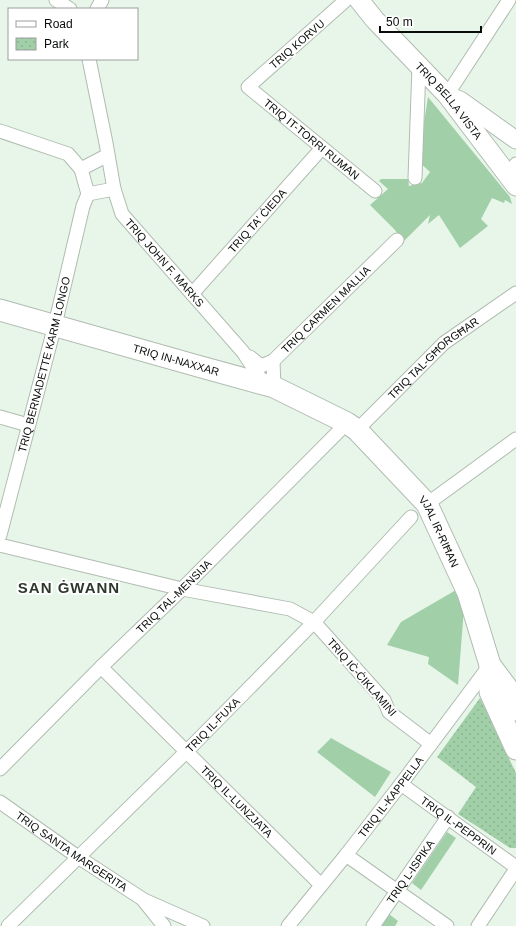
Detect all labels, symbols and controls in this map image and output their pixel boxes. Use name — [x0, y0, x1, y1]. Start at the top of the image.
legend — [8, 8, 138, 60]
scale bar — [380, 8, 481, 34]
text: 50 m — [386, 15, 413, 29]
text: Road — [44, 17, 73, 31]
street label: TRIQ KORVU — [267, 17, 327, 71]
text: Park — [44, 37, 70, 51]
street label: TRIQ BELLA VISTA — [413, 60, 485, 142]
street label: TRIQ IT-TORRI RUMAN — [262, 97, 362, 182]
street label: TRIQ TA' ĊIEDA — [226, 186, 289, 255]
street label: TRIQ JOHN F. MARKS — [123, 216, 206, 309]
street label: TRIQ CARMEN MALLIA — [279, 263, 373, 355]
street label: TRIQ BERNADETTE KARM LONGO — [16, 275, 72, 454]
street label: TRIQ TAL-GĦORGĦAR — [386, 315, 481, 401]
street label: TRIQ IN-NAXXAR — [131, 342, 221, 378]
street label: VJAL IR-RIĦAN — [416, 493, 461, 569]
street label: TRIQ TAL-MENSIJA — [134, 557, 214, 636]
district label: SAN ĠWANN — [18, 579, 120, 596]
street label: TRIQ IĊ-ĊIKLAMINI — [325, 636, 399, 718]
street label: TRIQ IL-FUXA — [183, 695, 243, 755]
street label: TRIQ IL-KAPPELLA — [356, 754, 426, 840]
street label: TRIQ IL-LUNZJATA — [198, 763, 276, 840]
street label: TRIQ IL-PEPPRIN — [418, 794, 499, 857]
street label: TRIQ SANTA MARGERITA — [14, 809, 130, 894]
street label: TRIQ L-ISPIKA — [384, 837, 437, 906]

